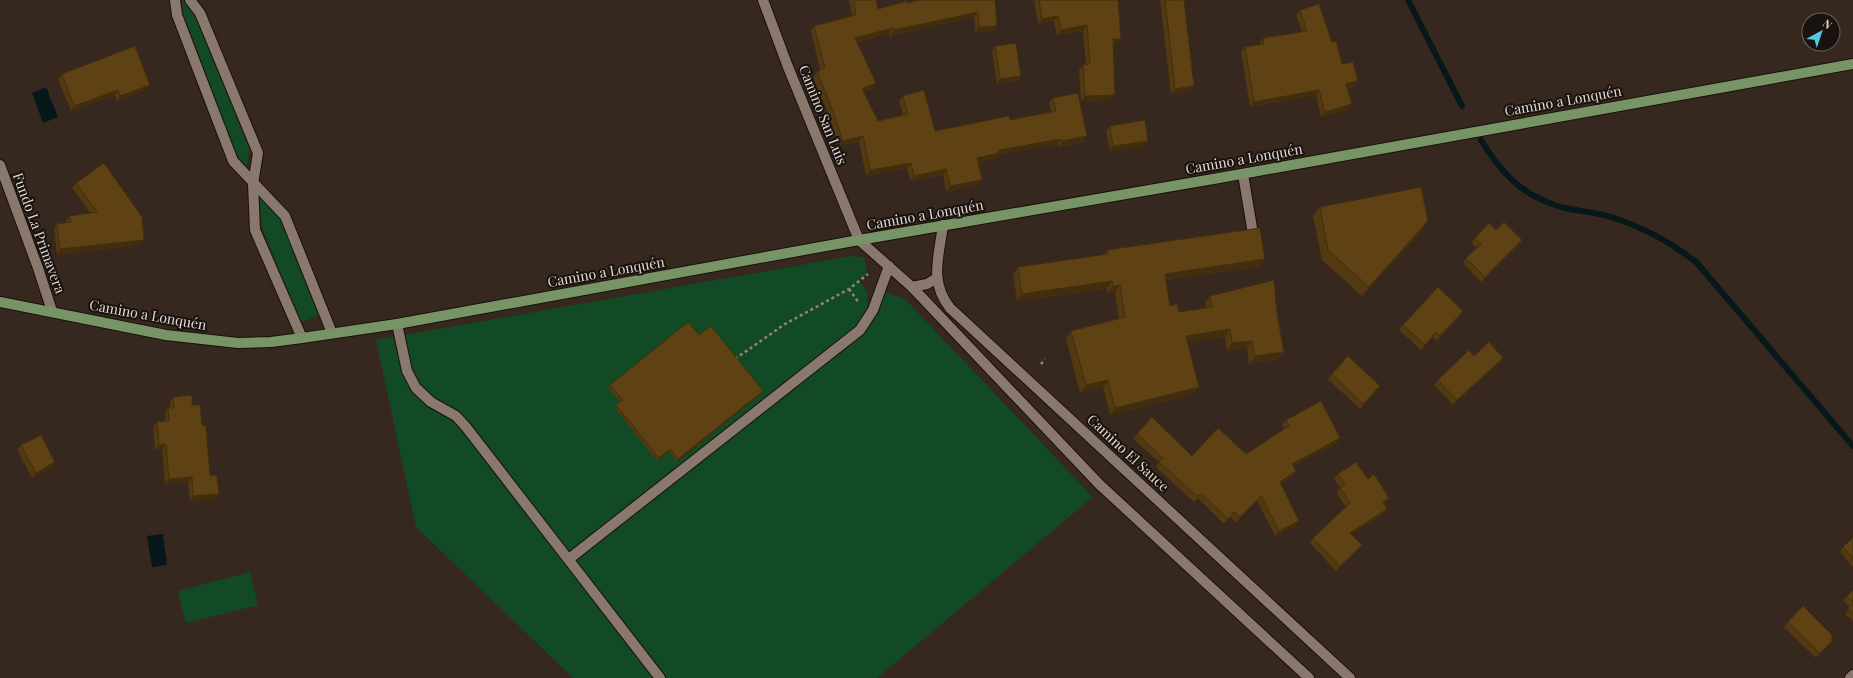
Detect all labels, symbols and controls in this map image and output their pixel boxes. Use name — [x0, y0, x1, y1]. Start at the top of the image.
north arrow — [1801, 12, 1841, 52]
text: N — [1820, 16, 1836, 32]
street label: Camino San Luis — [795, 62, 852, 167]
street label: Camino a Lonquén — [1503, 81, 1624, 120]
street label: Camino a Lonquén — [1184, 139, 1305, 178]
street label: Fundo La Primavera — [9, 170, 70, 296]
street label: Camino a Lonquén — [865, 195, 986, 234]
street label: Camino a Lonquén — [546, 252, 667, 291]
street label: Camino a Lonquén — [88, 295, 209, 334]
street label: Camino El Sauce — [1083, 410, 1173, 495]

